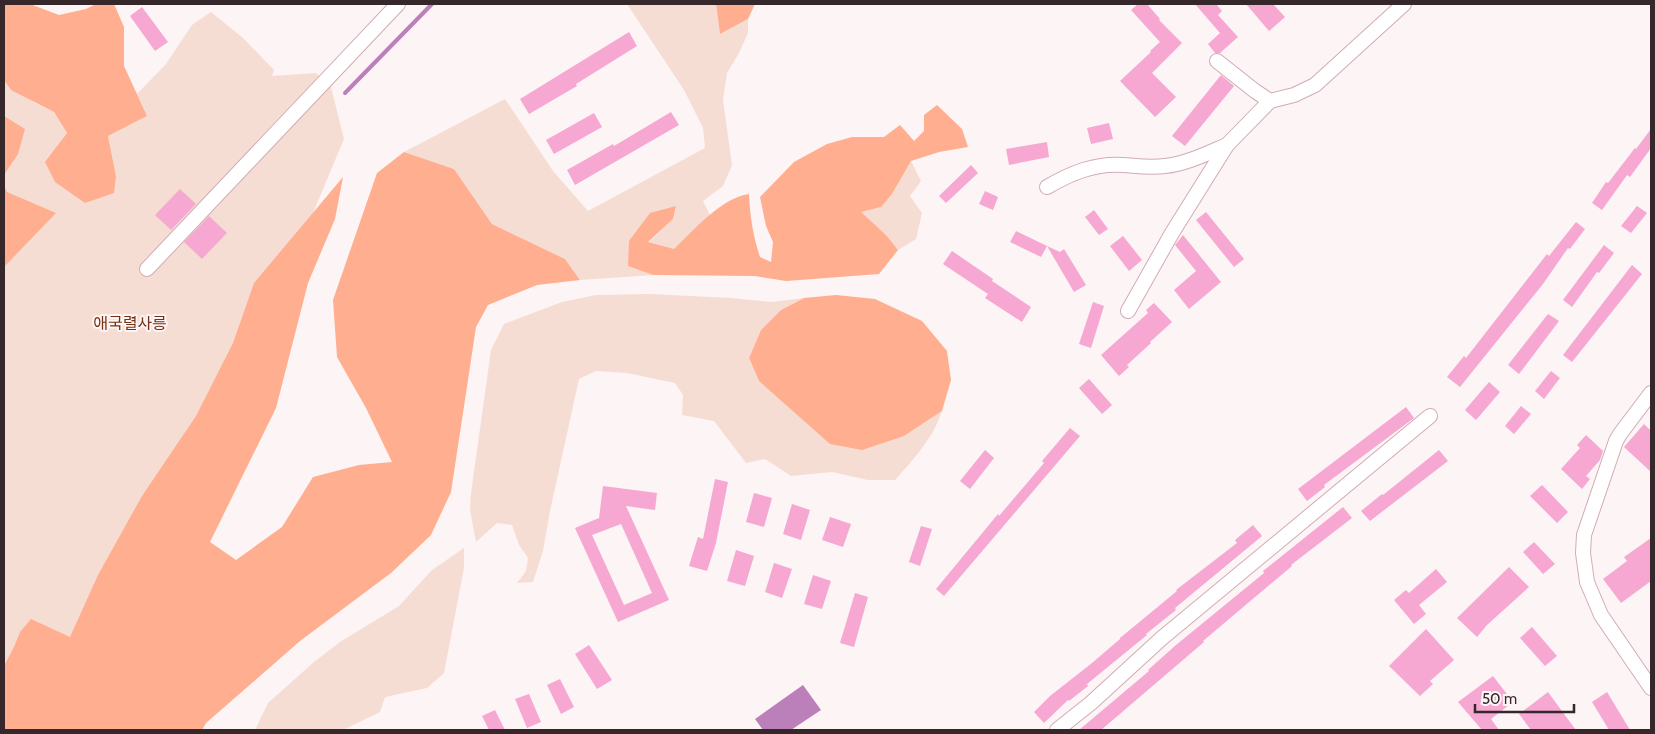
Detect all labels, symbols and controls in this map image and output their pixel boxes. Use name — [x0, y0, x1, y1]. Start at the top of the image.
park label: 애국렬사릉 — [93, 314, 167, 333]
scale bar — [1475, 682, 1574, 714]
text: 50 m — [1482, 690, 1517, 708]

